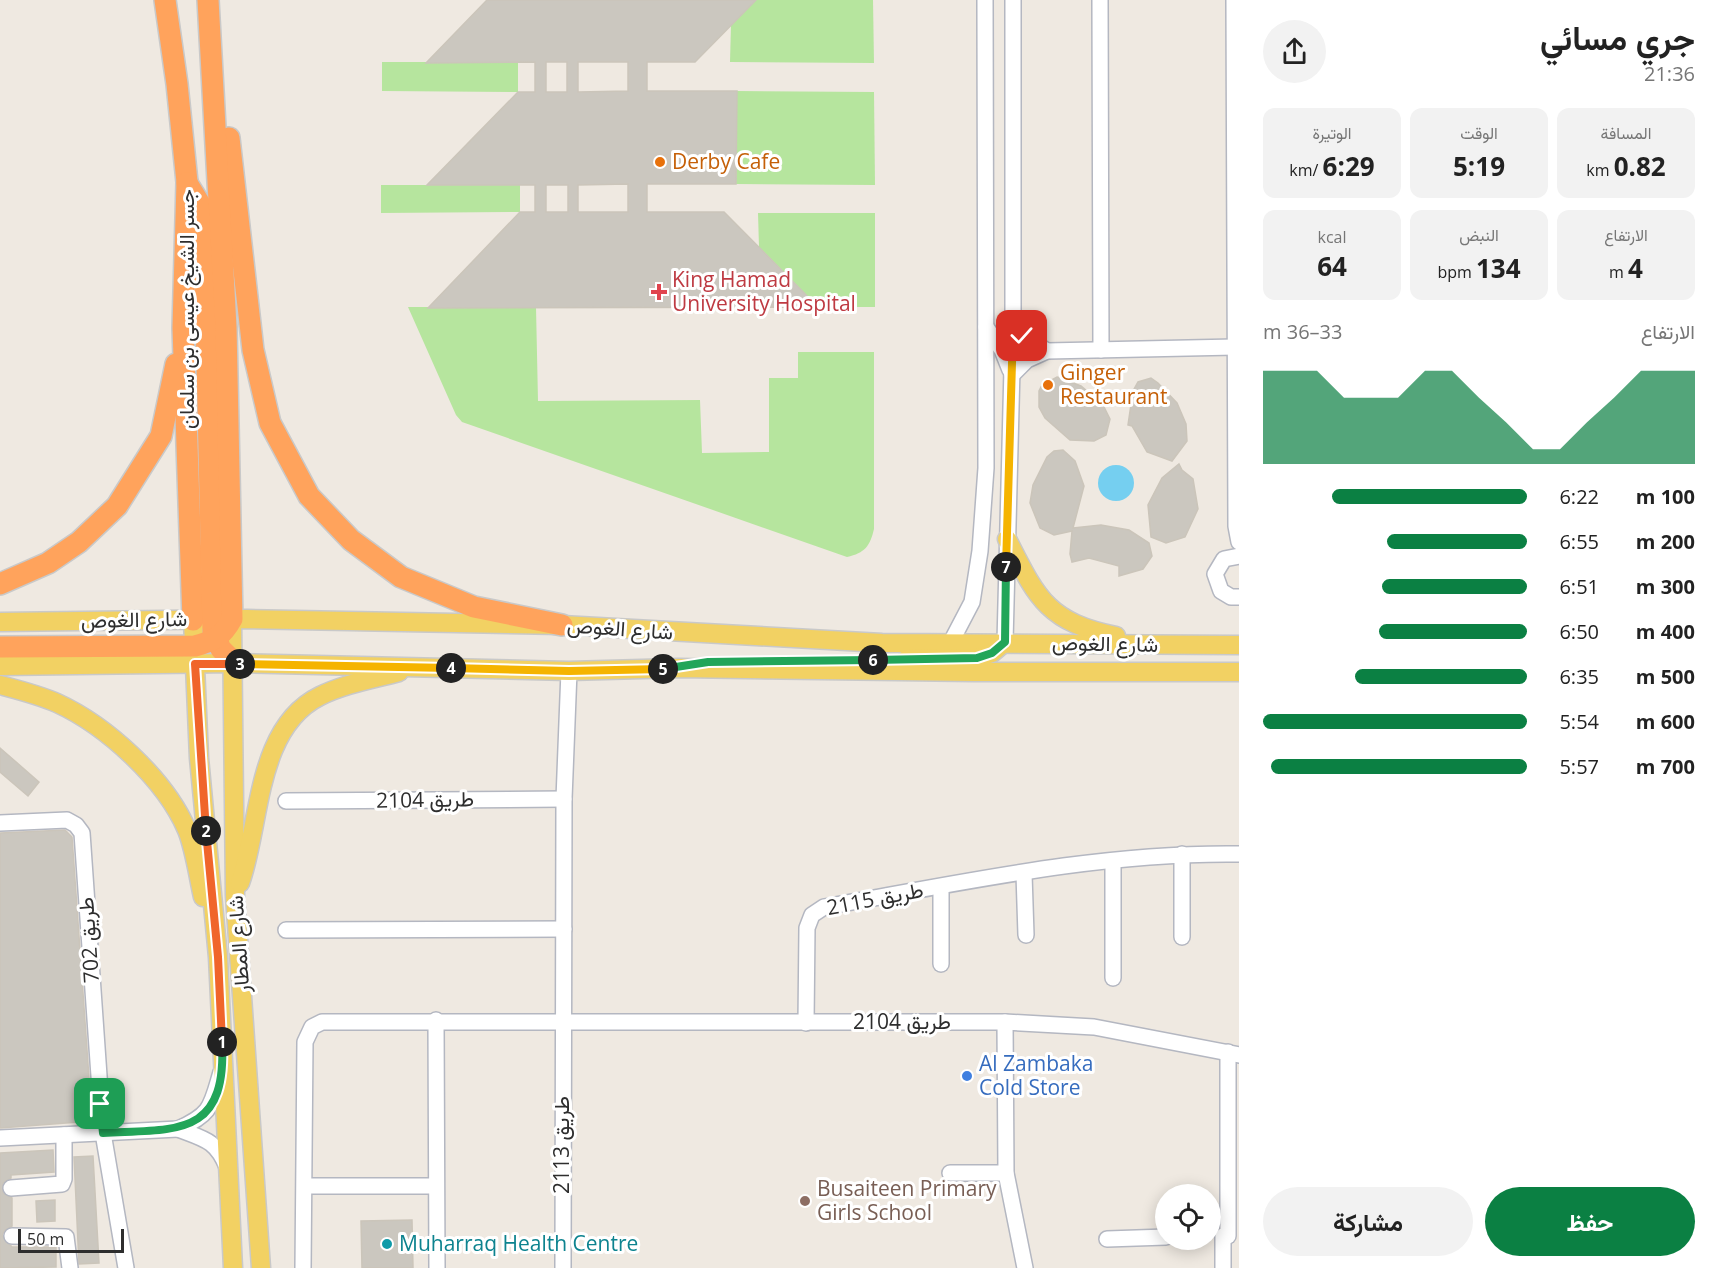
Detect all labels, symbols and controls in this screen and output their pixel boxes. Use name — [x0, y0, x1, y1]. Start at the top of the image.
text: جري مسائي — [1540, 15, 1695, 60]
button: share — [1263, 20, 1326, 83]
text: 21:36 — [1644, 60, 1695, 87]
text: الوتيرة — [1312, 122, 1352, 144]
text: الوقت — [1460, 122, 1498, 144]
text: المسافة — [1601, 122, 1651, 144]
place label: Derby Cafe — [672, 147, 780, 175]
text: 6:29 — [1323, 148, 1375, 184]
text: 5:19 — [1453, 148, 1505, 184]
text: 0.82 — [1614, 148, 1666, 184]
marker: Derby Cafe — [653, 155, 667, 169]
text: /km — [1289, 159, 1323, 181]
text: km — [1586, 159, 1614, 181]
street label: جسر الشيخ عيسى بن سلمان — [172, 189, 201, 429]
text: النبض — [1459, 224, 1499, 246]
text: الارتفاع — [1604, 224, 1648, 246]
text: kcal — [1318, 226, 1347, 248]
text: 64 — [1317, 248, 1347, 284]
text: 134 — [1476, 250, 1521, 286]
text: 4 — [1628, 250, 1643, 286]
text: bpm — [1437, 261, 1476, 283]
text: m — [1609, 261, 1628, 283]
place label: King Hamad University Hospital — [672, 265, 856, 317]
marker: King Hamad University Hospital — [650, 283, 668, 301]
pin — [996, 310, 1047, 361]
text: 33–36 m — [1263, 318, 1342, 345]
text: الارتفاع — [1641, 318, 1695, 345]
icon: check — [1005, 319, 1038, 352]
place label: Ginger Restaurant — [1060, 358, 1167, 410]
marker: Ginger Restaurant — [1041, 378, 1055, 392]
text: 6:22 — [1559, 483, 1599, 510]
text: 100 m — [1636, 483, 1695, 510]
text: 6:55 — [1559, 528, 1599, 555]
text: 200 m — [1636, 528, 1695, 555]
pin: 7 — [991, 552, 1021, 582]
text: 7 — [1001, 556, 1011, 578]
text: 6:51 — [1559, 573, 1599, 600]
text: 300 m — [1636, 573, 1695, 600]
street label: شارع الغوص — [81, 604, 187, 635]
street label: شارع الغوص — [566, 610, 674, 647]
text: 6:50 — [1559, 618, 1599, 645]
text: 400 m — [1636, 618, 1695, 645]
street label: شارع الغوص — [1052, 628, 1158, 659]
pin: 6 — [858, 645, 888, 675]
pin: 3 — [225, 649, 255, 679]
text: 6 — [868, 649, 878, 671]
text: 3 — [235, 653, 245, 675]
pin: 4 — [436, 653, 466, 683]
pin: 5 — [648, 654, 678, 684]
text: 4 — [446, 657, 456, 679]
text: 5 — [658, 658, 668, 680]
text: 6:35 — [1559, 663, 1599, 690]
text: 500 m — [1636, 663, 1695, 690]
text: 5:54 — [1559, 708, 1599, 735]
text: 600 m — [1636, 708, 1695, 735]
text: 5:57 — [1559, 753, 1599, 780]
text: 700 m — [1636, 753, 1695, 780]
street label: طريق 2104 — [376, 784, 474, 814]
pin: 2 — [191, 816, 221, 846]
text: 2 — [201, 820, 211, 842]
street label: طريق 2115 — [824, 875, 926, 921]
street label: شارع المطار — [221, 894, 256, 995]
street label: طريق 702 — [71, 896, 105, 984]
street label: طريق 2104 — [853, 1007, 951, 1035]
pin: 1 — [207, 1027, 237, 1057]
text: 1 — [217, 1031, 227, 1053]
place label: Al Zambaka Cold Store — [979, 1049, 1093, 1101]
marker: Al Zambaka Cold Store — [960, 1069, 974, 1083]
pin — [74, 1078, 125, 1129]
icon: arrive — [83, 1087, 116, 1120]
street label: طريق 2113 — [547, 1096, 575, 1194]
place label: Busaiteen Primary Girls School — [817, 1174, 997, 1226]
map controls — [1155, 1184, 1221, 1250]
button: locate — [1155, 1184, 1221, 1250]
button: مشاركة — [1263, 1187, 1473, 1256]
button: حفظ — [1485, 1187, 1695, 1256]
marker: Busaiteen Primary Girls School — [798, 1194, 812, 1208]
scale bar — [18, 1226, 124, 1254]
text: 50 m — [27, 1228, 64, 1250]
place label: Muharraq Health Centre — [399, 1229, 638, 1257]
marker: Muharraq Health Centre — [380, 1237, 394, 1251]

